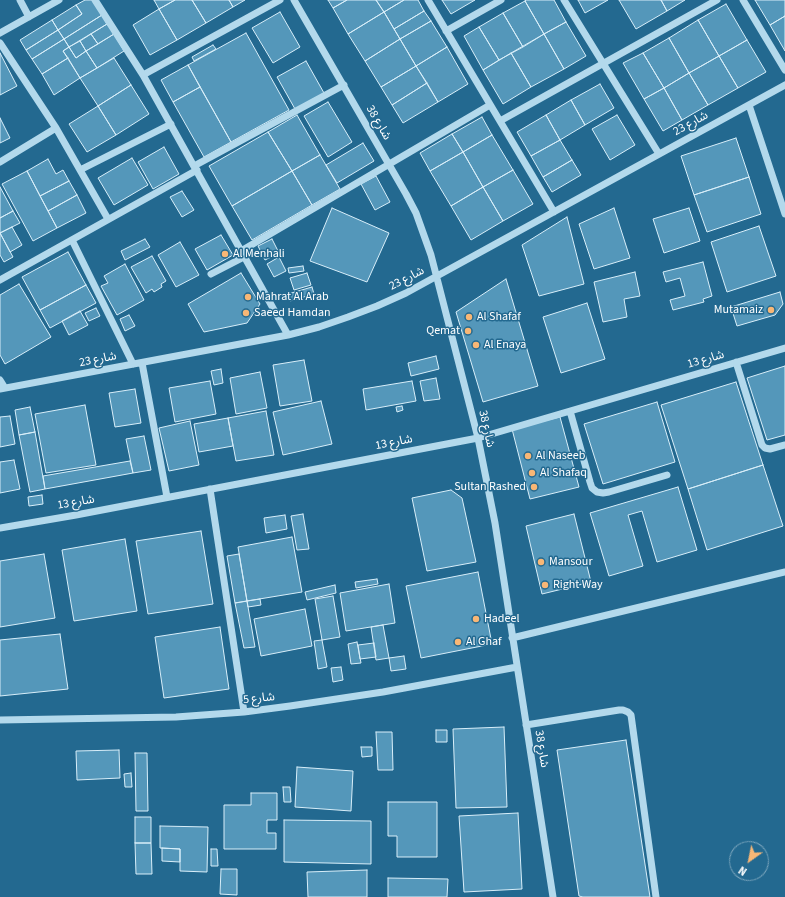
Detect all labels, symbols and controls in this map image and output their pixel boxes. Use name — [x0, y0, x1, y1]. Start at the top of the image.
street label: شارع 38 — [362, 103, 394, 143]
street label: شارع 23 — [671, 109, 711, 139]
place label: Al Menhali — [233, 247, 285, 261]
marker: Al Menhali — [220, 249, 230, 259]
street label: شارع 23 — [387, 264, 427, 294]
place label: Mahrat Al Arab — [256, 290, 329, 304]
marker: Mahrat Al Arab — [243, 292, 253, 302]
place label: Mutamaiz — [714, 303, 763, 317]
marker: Mutamaiz — [766, 305, 776, 315]
place label: Saeed Hamdan — [254, 306, 331, 320]
marker: Saeed Hamdan — [241, 308, 251, 318]
place label: Al Shafaf — [477, 310, 521, 324]
marker: Al Shafaf — [464, 312, 474, 322]
place label: Qemat — [426, 324, 460, 338]
marker: Qemat — [463, 326, 473, 336]
place label: Al Enaya — [484, 338, 526, 352]
marker: Al Enaya — [471, 340, 481, 350]
street label: شارع 13 — [686, 348, 726, 372]
street label: شارع 23 — [78, 349, 118, 371]
street label: شارع 38 — [475, 409, 497, 449]
street label: شارع 13 — [374, 432, 414, 454]
place label: Al Naseeb — [536, 449, 585, 463]
marker: Al Naseeb — [523, 451, 533, 461]
place label: Al Shafaq — [540, 466, 587, 480]
marker: Al Shafaq — [527, 468, 537, 478]
place label: Sultan Rashed — [454, 480, 526, 494]
marker: Sultan Rashed — [529, 482, 539, 492]
street label: شارع 13 — [56, 493, 96, 513]
place label: Mansour — [549, 555, 593, 569]
marker: Mansour — [536, 557, 546, 567]
place label: Right Way — [553, 578, 603, 592]
marker: Right Way — [540, 580, 550, 590]
place label: Hadeel — [484, 612, 519, 626]
marker: Hadeel — [471, 614, 481, 624]
place label: Al Ghaf — [466, 635, 501, 649]
marker: Al Ghaf — [453, 637, 463, 647]
street label: شارع 5 — [242, 690, 276, 708]
street label: شارع 38 — [531, 729, 551, 769]
north arrow — [729, 841, 769, 881]
text: N — [736, 862, 750, 879]

